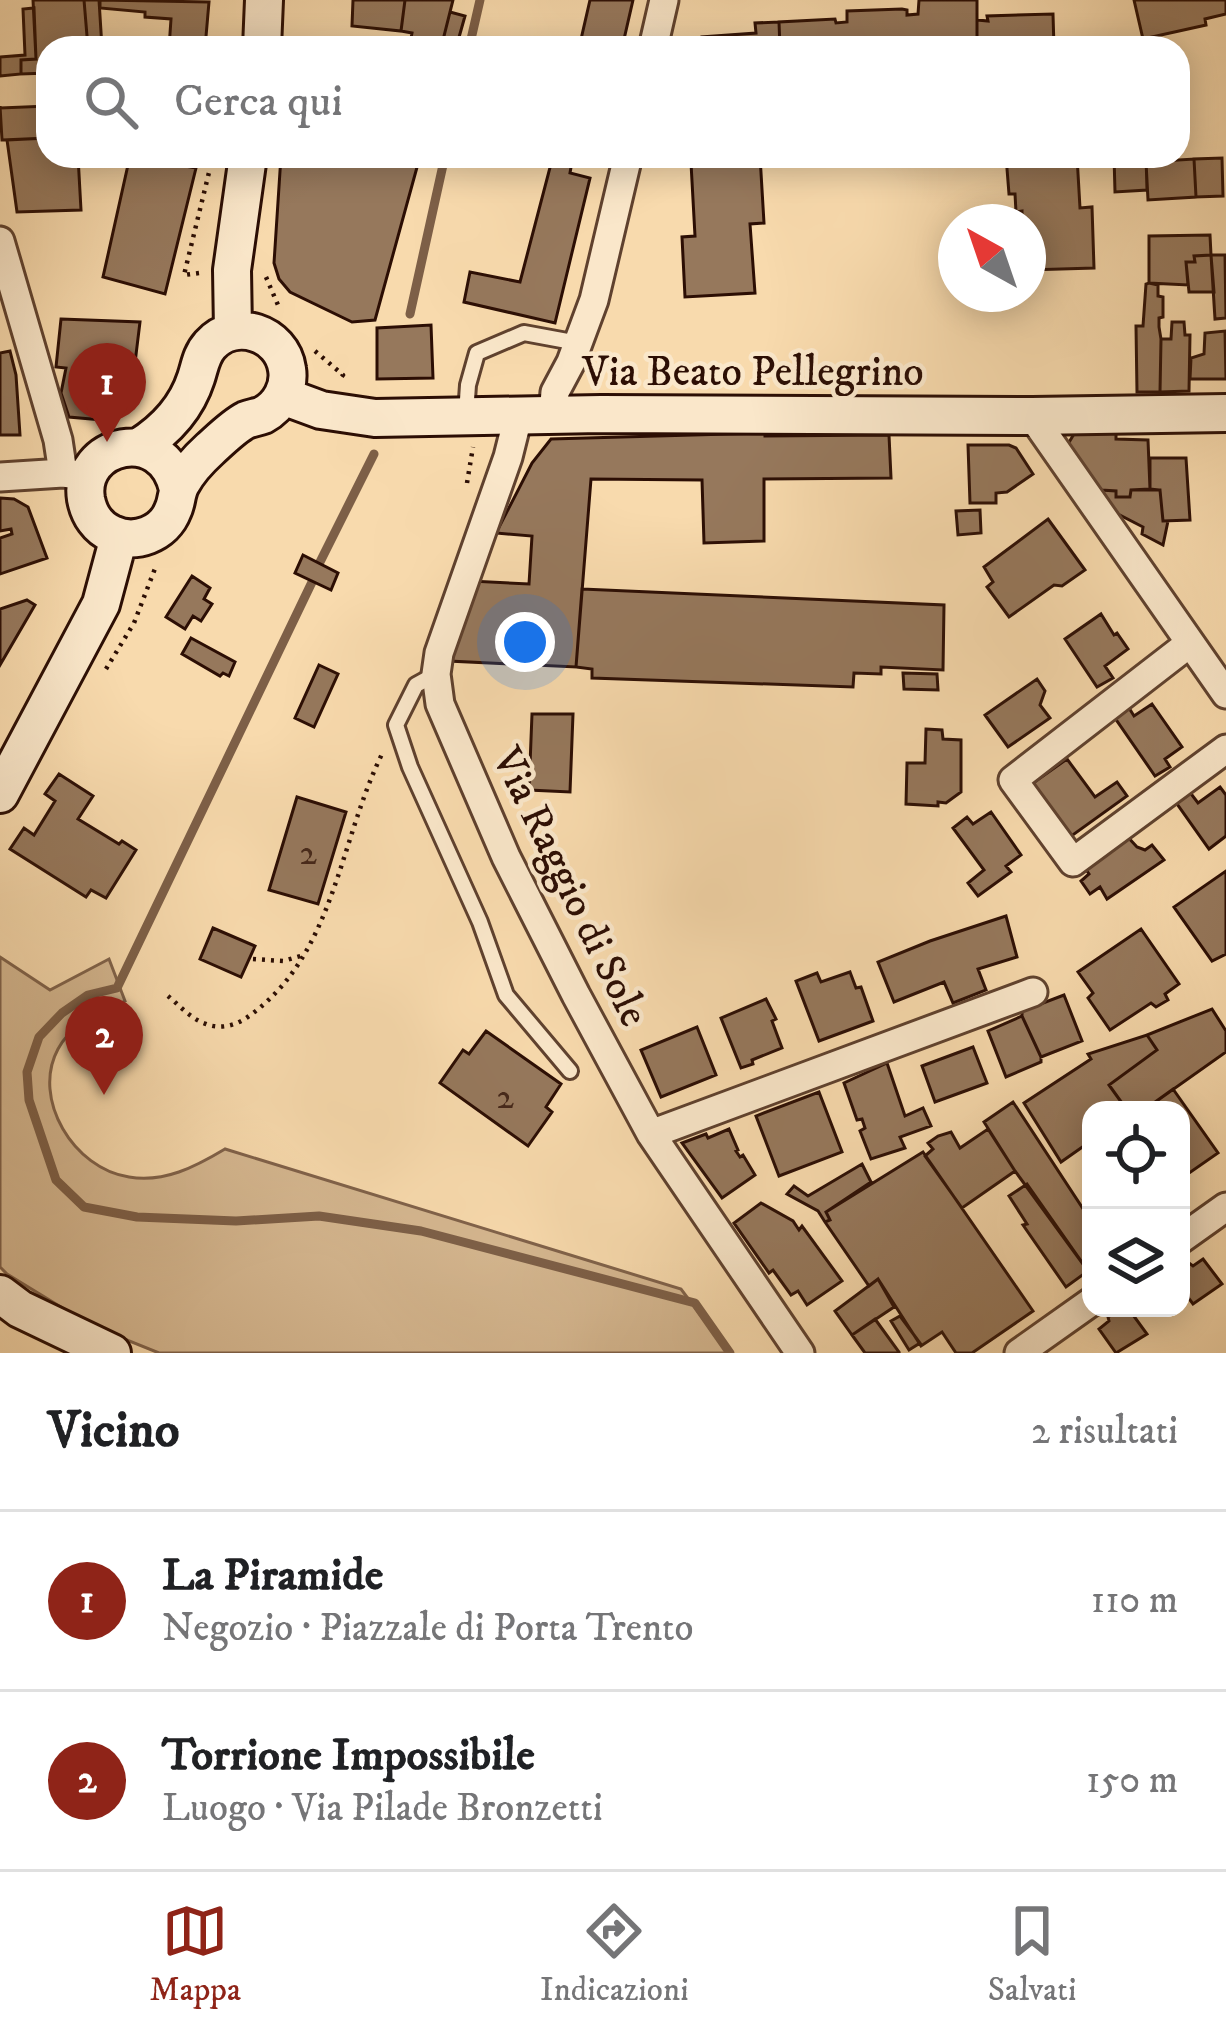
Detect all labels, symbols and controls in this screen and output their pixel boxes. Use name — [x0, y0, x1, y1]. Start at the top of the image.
search box — [36, 36, 1190, 168]
icon: search — [78, 69, 144, 135]
text: Cerca qui — [174, 74, 343, 130]
north arrow — [938, 204, 1046, 312]
pin: 1 — [68, 343, 146, 442]
street label: Via Beato Pellegrino — [581, 347, 924, 399]
your location — [495, 612, 555, 672]
street label: Via Raggio di Sole — [479, 738, 659, 1035]
house number: 2 — [299, 831, 317, 876]
pin: 2 — [65, 996, 143, 1095]
house number: 2 — [496, 1075, 514, 1120]
map controls — [1082, 1101, 1190, 1317]
button: locate — [1082, 1101, 1190, 1209]
button: layers — [1082, 1209, 1190, 1317]
text: Vicino — [48, 1399, 179, 1463]
text: 2 risultati — [1031, 1407, 1178, 1456]
text: La Piramide — [162, 1548, 383, 1604]
text: 1 — [80, 1576, 94, 1625]
text: 110 m — [1091, 1576, 1178, 1625]
text: Negozio · Piazzale di Porta Trento — [162, 1604, 694, 1653]
text: Torrione Impossibile — [162, 1728, 535, 1784]
text: 2 — [77, 1756, 97, 1805]
text: 150 m — [1086, 1756, 1178, 1805]
text: Luogo · Via Pilade Bronzetti — [162, 1784, 603, 1833]
tab: Mappa — [150, 1898, 241, 2011]
tab: Indicazioni — [540, 1898, 689, 2011]
tab: Salvati — [988, 1898, 1076, 2011]

